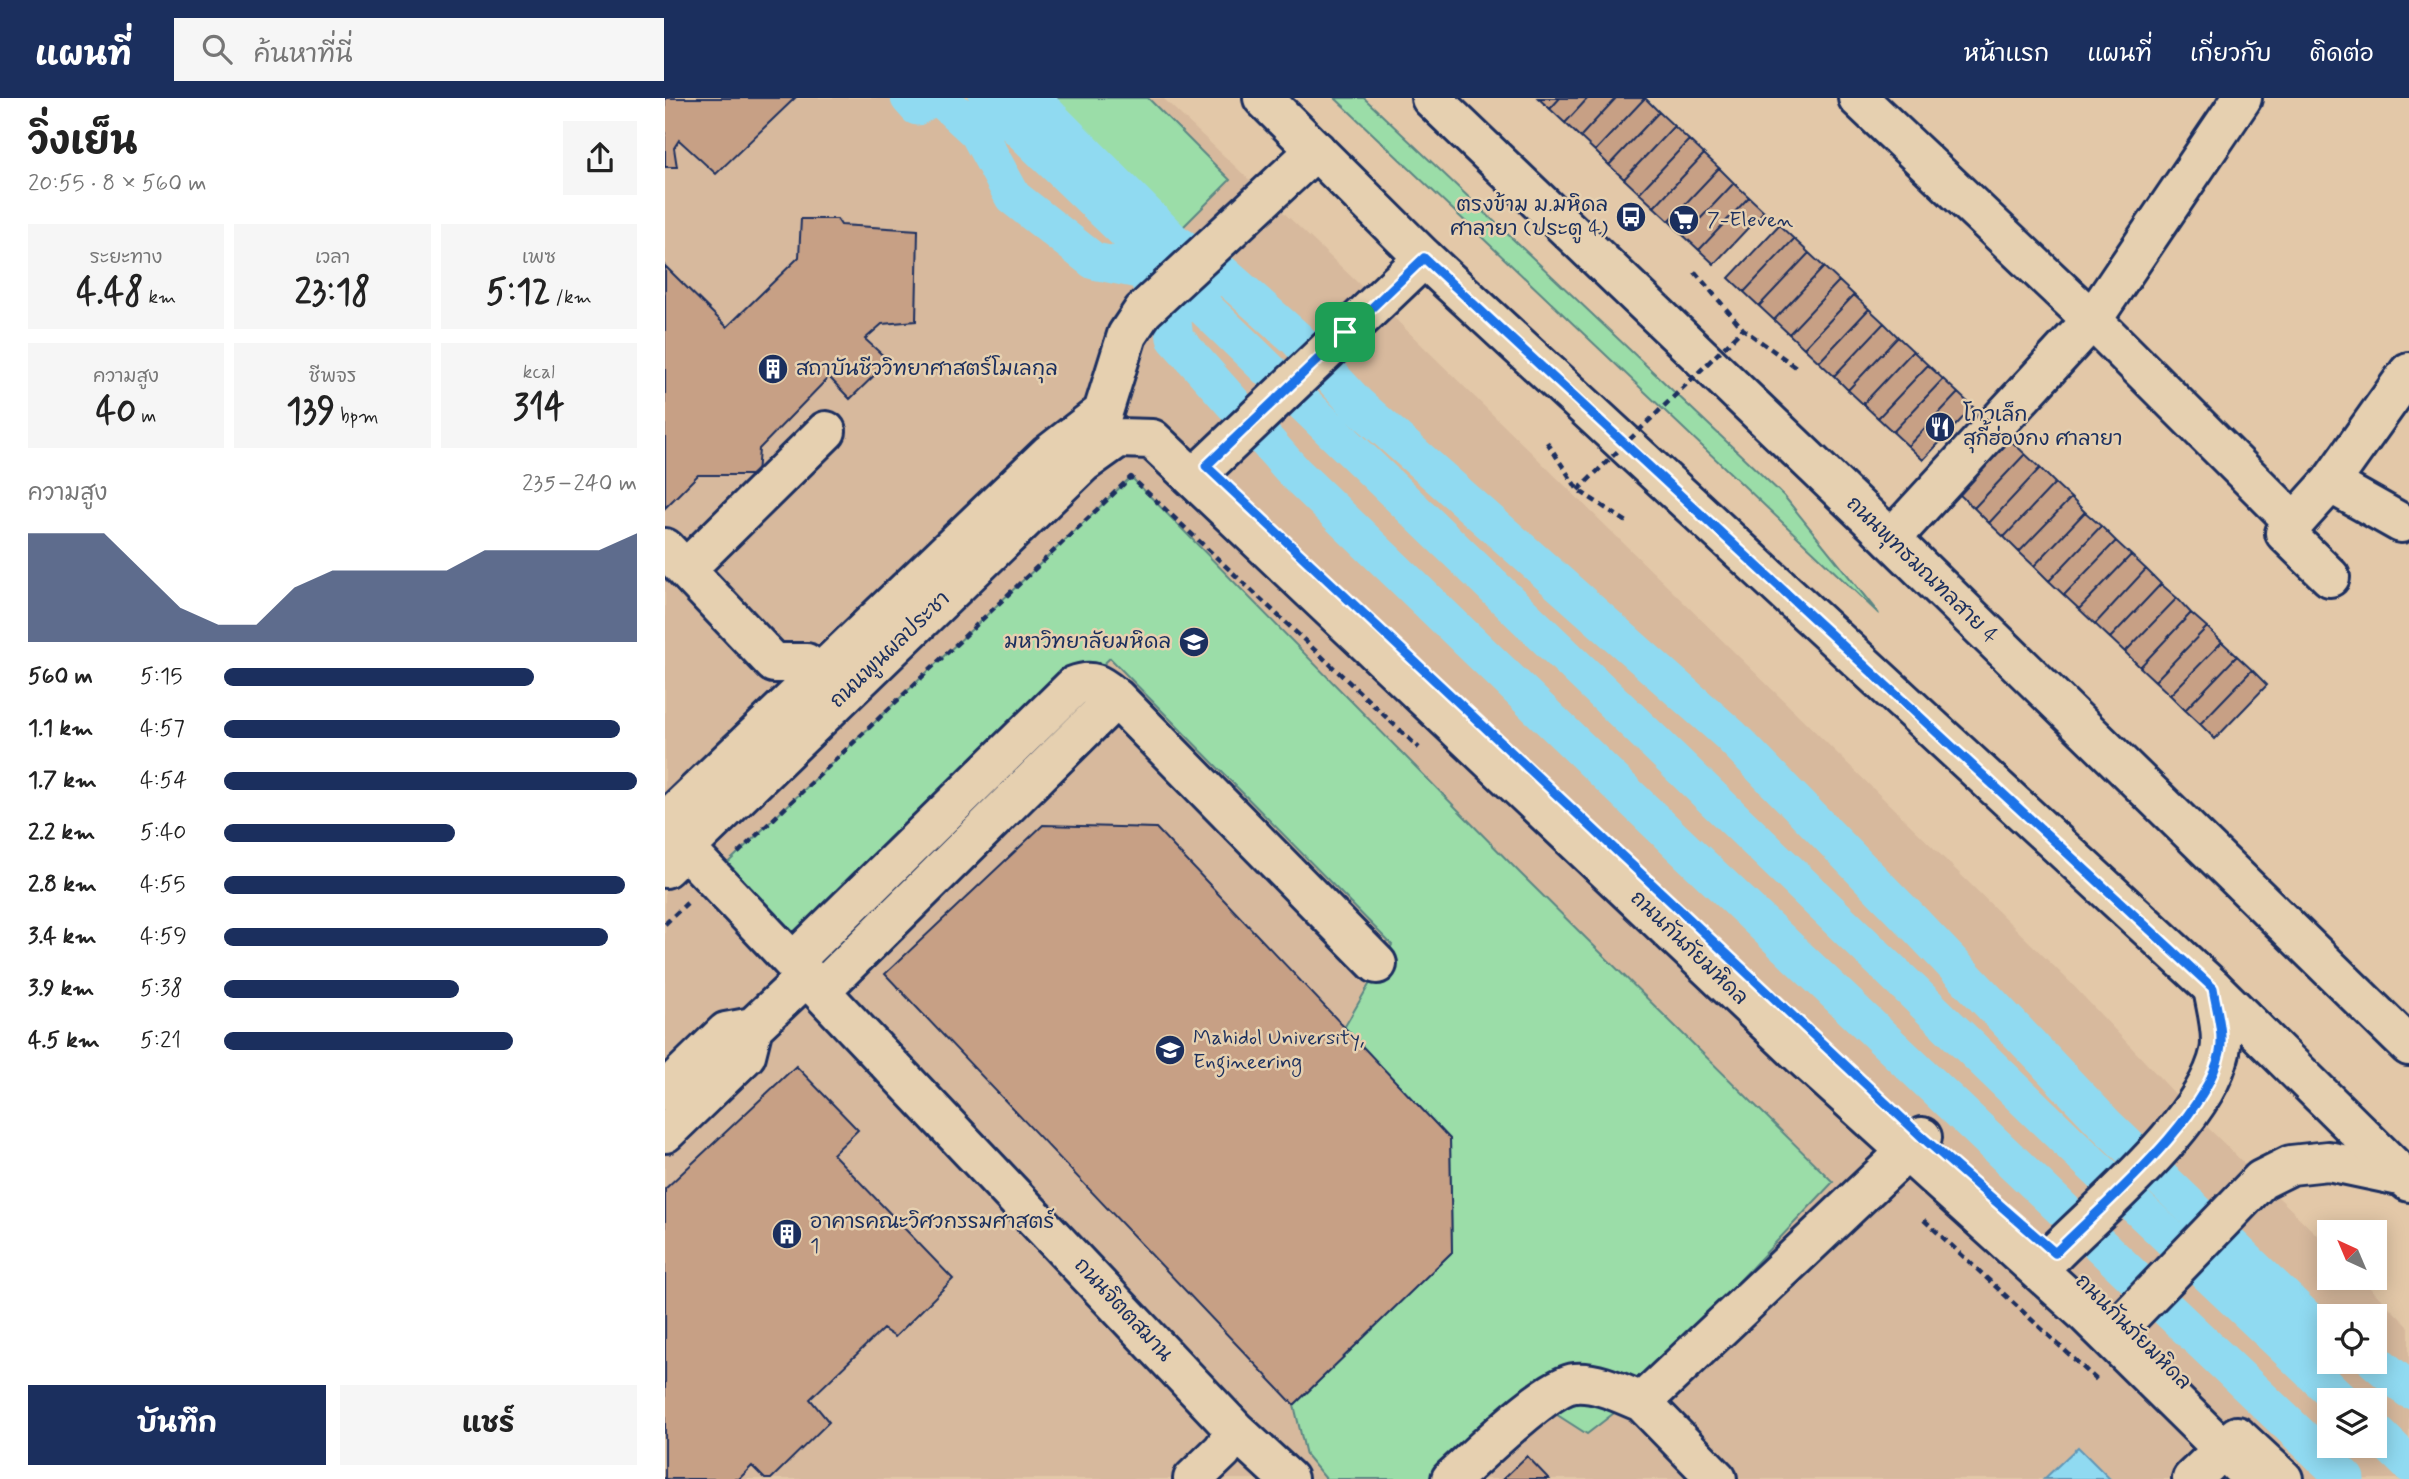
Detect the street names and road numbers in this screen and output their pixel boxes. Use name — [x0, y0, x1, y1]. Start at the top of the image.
street label: ถนนพุทธมณฑลสาย 4 — [1839, 490, 2004, 651]
street label: ถนนพูนผลประชา — [824, 585, 957, 715]
street label: ถนนกันภัยมหิดล — [1624, 885, 1754, 1011]
street label: ถนนจิตตสมาน — [1068, 1252, 1178, 1368]
street label: ถนนกันภัยมหิดล — [2069, 1268, 2197, 1396]

